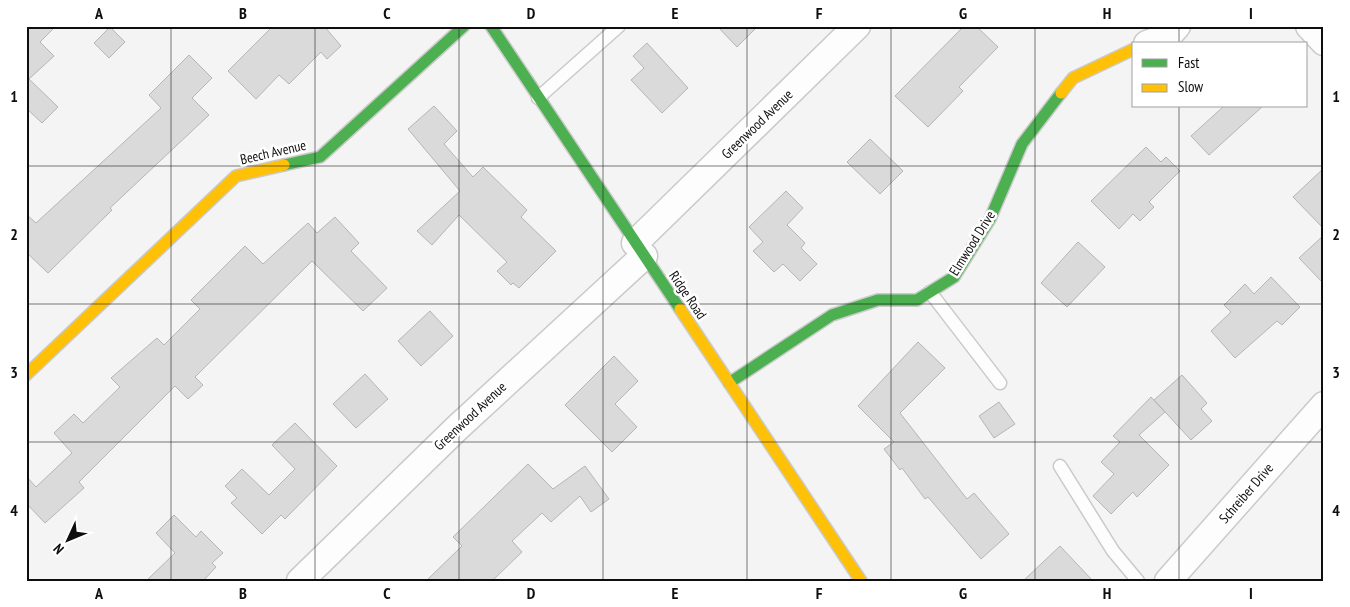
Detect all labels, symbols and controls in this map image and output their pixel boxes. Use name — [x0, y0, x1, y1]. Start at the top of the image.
text: A — [94, 3, 104, 23]
text: B — [239, 3, 247, 23]
text: C — [383, 3, 391, 23]
text: D — [527, 3, 536, 23]
text: E — [672, 3, 679, 23]
text: F — [816, 3, 823, 23]
text: G — [959, 3, 967, 23]
text: H — [1103, 3, 1111, 23]
text: I — [1249, 3, 1253, 23]
legend — [1132, 42, 1308, 108]
text: Fast — [1178, 53, 1199, 72]
text: Slow — [1178, 77, 1203, 96]
street label: Greenwood Avenue — [717, 85, 797, 163]
text: 1 — [10, 86, 18, 106]
text: 1 — [1332, 86, 1340, 106]
street label: Beech Avenue — [238, 136, 308, 168]
street label: Elmwood Drive — [945, 207, 999, 279]
text: 2 — [10, 224, 18, 244]
text: 2 — [1332, 224, 1340, 244]
street label: Ridge Road — [665, 267, 711, 323]
text: 3 — [10, 362, 18, 382]
text: 3 — [1332, 362, 1340, 382]
street label: Greenwood Avenue — [430, 378, 510, 454]
street label: Schreiber Drive — [1215, 459, 1277, 527]
text: 4 — [10, 500, 18, 520]
text: 4 — [1332, 500, 1340, 520]
north arrow — [42, 514, 92, 564]
text: N — [50, 540, 68, 558]
text: A — [94, 583, 104, 603]
text: B — [239, 583, 247, 603]
text: C — [383, 583, 391, 603]
text: D — [527, 583, 536, 603]
text: E — [672, 583, 679, 603]
text: F — [816, 583, 823, 603]
text: G — [959, 583, 967, 603]
text: H — [1103, 583, 1111, 603]
text: I — [1249, 583, 1253, 603]

